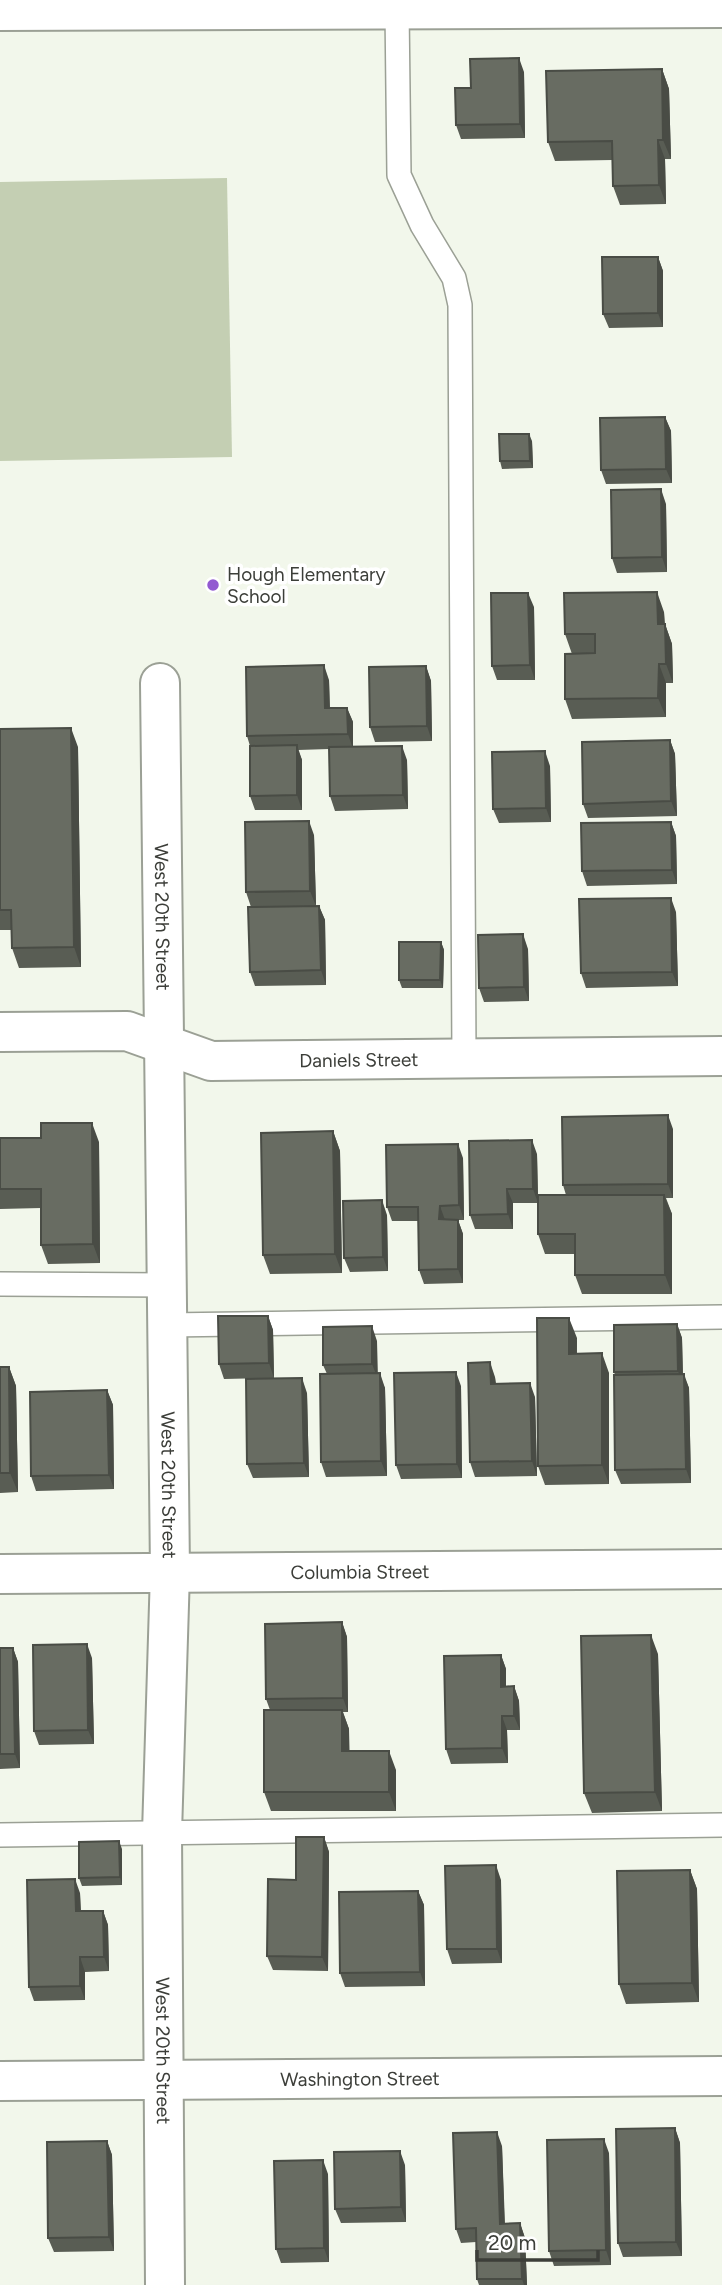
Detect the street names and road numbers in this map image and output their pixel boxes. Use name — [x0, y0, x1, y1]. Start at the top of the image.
street label: West 20th Street — [150, 843, 175, 991]
street label: Daniels Street — [299, 1047, 418, 1072]
street label: West 20th Street — [157, 1411, 181, 1559]
street label: Columbia Street — [290, 1560, 430, 1583]
street label: West 20th Street — [151, 1977, 175, 2124]
street label: Washington Street — [280, 2066, 440, 2091]

